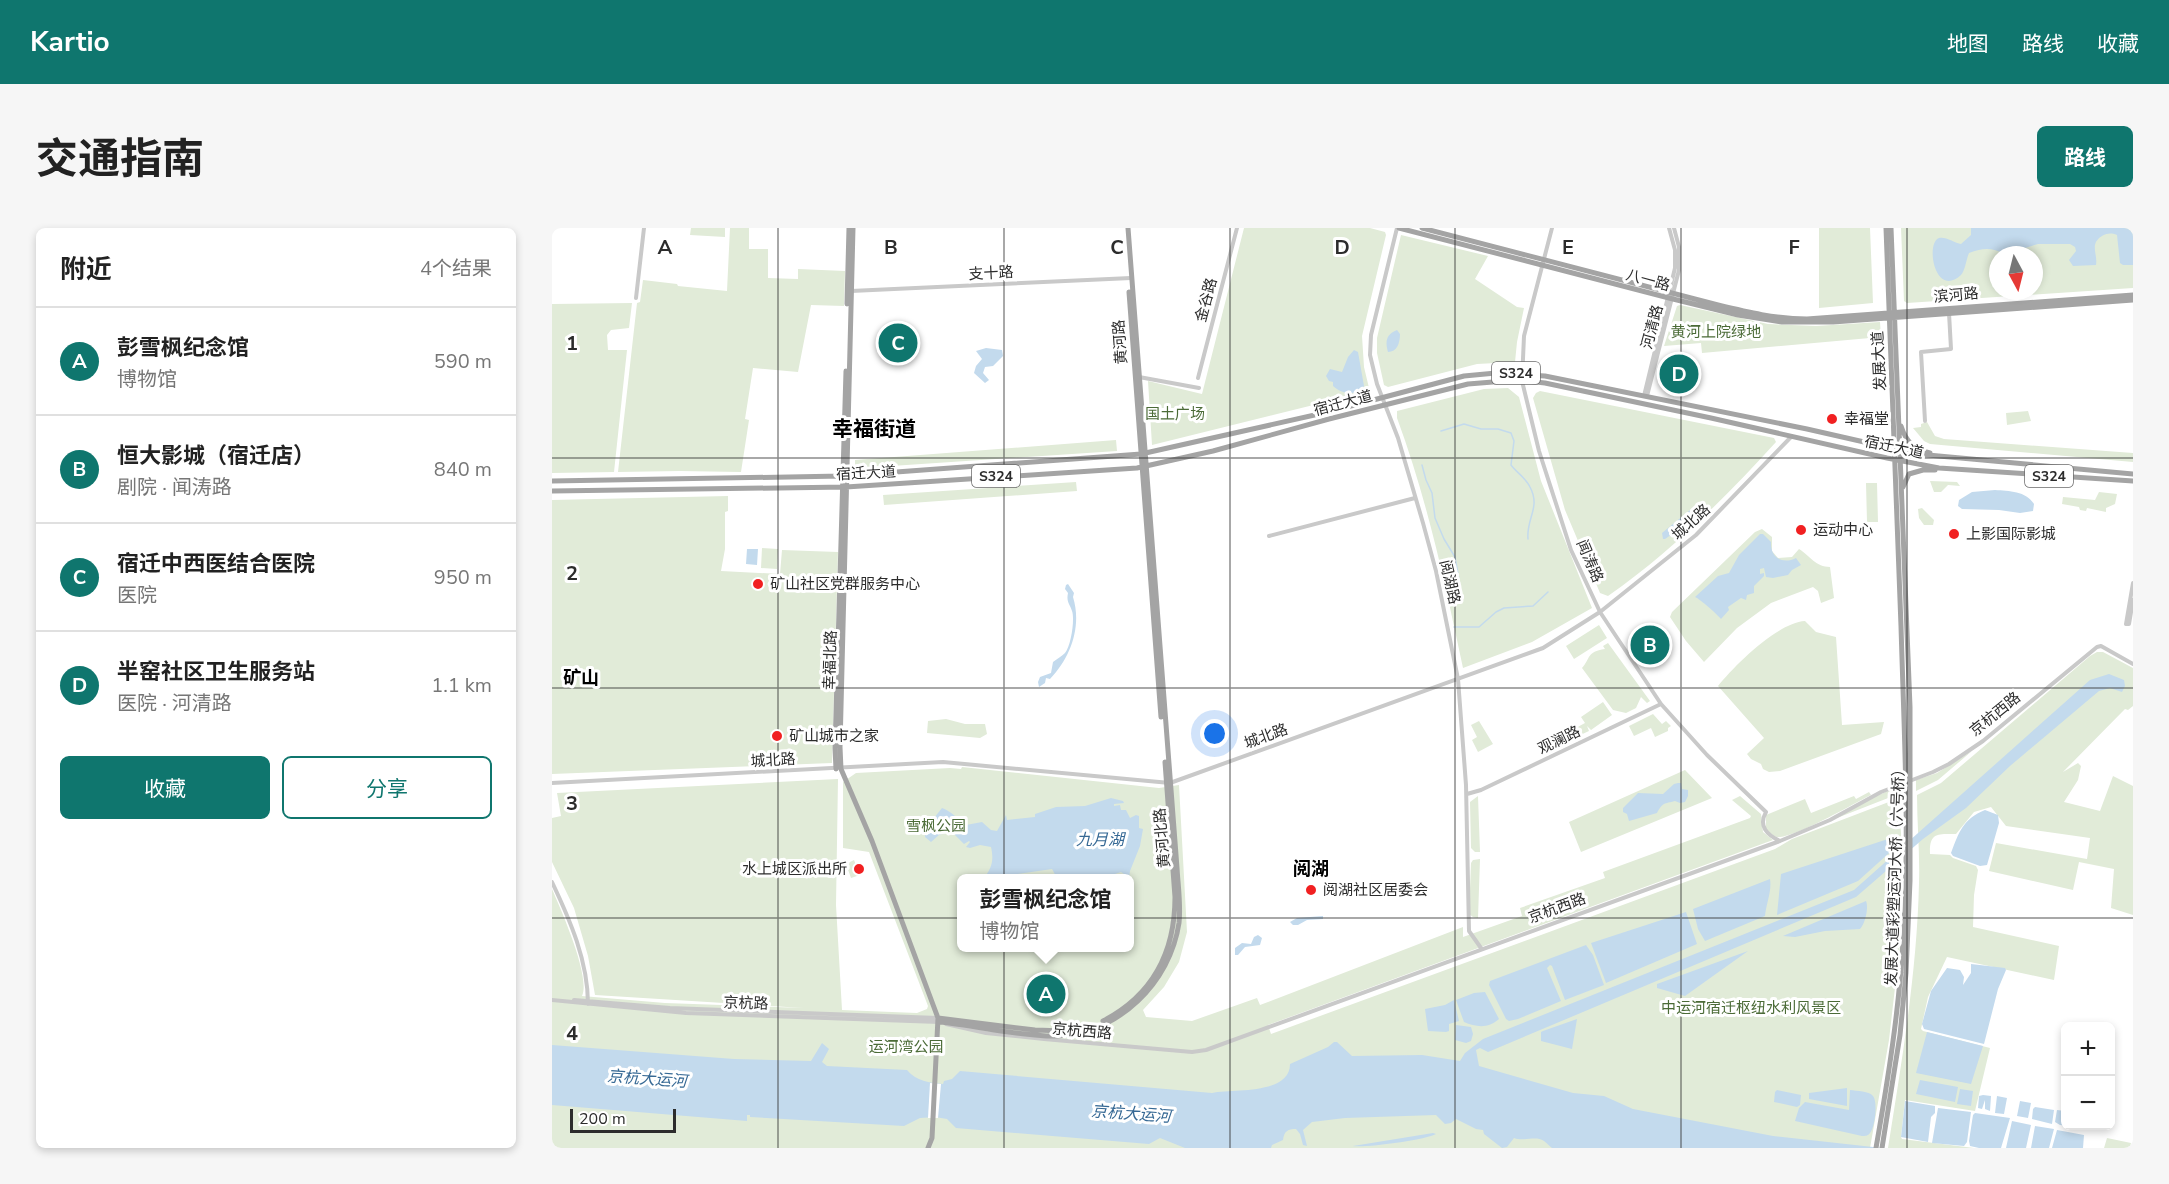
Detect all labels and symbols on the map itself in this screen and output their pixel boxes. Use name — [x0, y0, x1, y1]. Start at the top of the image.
text: A — [658, 234, 673, 261]
text: B — [884, 234, 898, 261]
text: C — [1110, 234, 1124, 261]
text: D — [1334, 234, 1350, 261]
text: E — [1562, 234, 1574, 261]
text: F — [1788, 234, 1800, 261]
north arrow — [1989, 246, 2043, 300]
street label: 支十路 — [968, 262, 1014, 284]
street label: 八一路 — [1624, 265, 1672, 295]
street label: 金谷路 — [1191, 276, 1221, 324]
street label: 滨河路 — [1933, 283, 1979, 307]
street label: 河清路 — [1637, 303, 1667, 351]
street label: 黄河路 — [1108, 319, 1132, 365]
pin: C — [878, 320, 918, 366]
park label: 黄河上院绿地 — [1671, 322, 1761, 342]
text: 1 — [566, 330, 578, 357]
street label: 发展大道 — [1867, 331, 1891, 391]
pin: D — [1660, 352, 1698, 396]
road number: S324 — [1492, 362, 1540, 384]
street label: 宿迁大道 — [1311, 386, 1375, 420]
park label: 国土广场 — [1145, 404, 1205, 424]
place label: 幸福堂 — [1844, 409, 1889, 429]
marker: 幸福堂 — [1825, 412, 1839, 426]
district label: 幸福街道 — [832, 415, 916, 443]
street label: 宿迁大道 — [1863, 431, 1925, 463]
street label: 宿迁大道 — [836, 461, 896, 485]
road number: S324 — [972, 465, 1020, 487]
road number: S324 — [2025, 465, 2073, 487]
street label: 城北路 — [1668, 500, 1714, 544]
place label: 运动中心 — [1813, 520, 1873, 540]
marker: 运动中心 — [1794, 523, 1808, 537]
place label: 上影国际影城 — [1966, 524, 2056, 544]
marker: 上影国际影城 — [1947, 527, 1961, 541]
street label: 闻涛路 — [1572, 536, 1608, 586]
street label: 阅湖路 — [1435, 558, 1465, 606]
text: 2 — [566, 560, 578, 587]
place label: 矿山社区党群服务中心 — [770, 574, 920, 594]
marker: 矿山社区党群服务中心 — [751, 577, 765, 591]
pin: B — [1630, 622, 1670, 668]
street label: 幸福北路 — [819, 630, 841, 690]
district label: 矿山 — [563, 666, 599, 690]
street label: 京杭西路 — [1965, 687, 2025, 741]
your location — [1200, 719, 1229, 748]
street label: 城北路 — [1241, 719, 1291, 753]
street label: 观澜路 — [1534, 721, 1584, 759]
place label: 矿山城市之家 — [789, 726, 879, 746]
marker: 矿山城市之家 — [770, 729, 784, 743]
street label: 城北路 — [750, 749, 796, 771]
street label: 发展大道彩塑运河大桥（六号桥） — [1881, 761, 1909, 987]
text: 3 — [566, 790, 578, 817]
street label: 黄河北路 — [1149, 807, 1175, 869]
park label: 雪枫公园 — [906, 816, 966, 836]
water label: 九月湖 — [1076, 829, 1127, 851]
district label: 阅湖 — [1293, 857, 1329, 881]
place label: 水上城区派出所 — [742, 859, 847, 879]
marker: 水上城区派出所 — [852, 862, 866, 876]
place label: 阅湖社区居委会 — [1323, 880, 1428, 900]
marker: 阅湖社区居委会 — [1304, 883, 1318, 897]
street label: 京杭西路 — [1525, 888, 1589, 928]
pin: A — [1026, 972, 1066, 1017]
street label: 京杭路 — [723, 992, 769, 1014]
park label: 中运河宿迁枢纽水利风景区 — [1661, 998, 1841, 1018]
street label: 京杭西路 — [1051, 1018, 1113, 1044]
text: 4 — [566, 1020, 578, 1047]
park label: 运河湾公园 — [868, 1037, 944, 1057]
water label: 京杭大运河 — [606, 1065, 691, 1093]
water label: 京杭大运河 — [1090, 1100, 1175, 1128]
scale bar — [570, 1106, 676, 1134]

